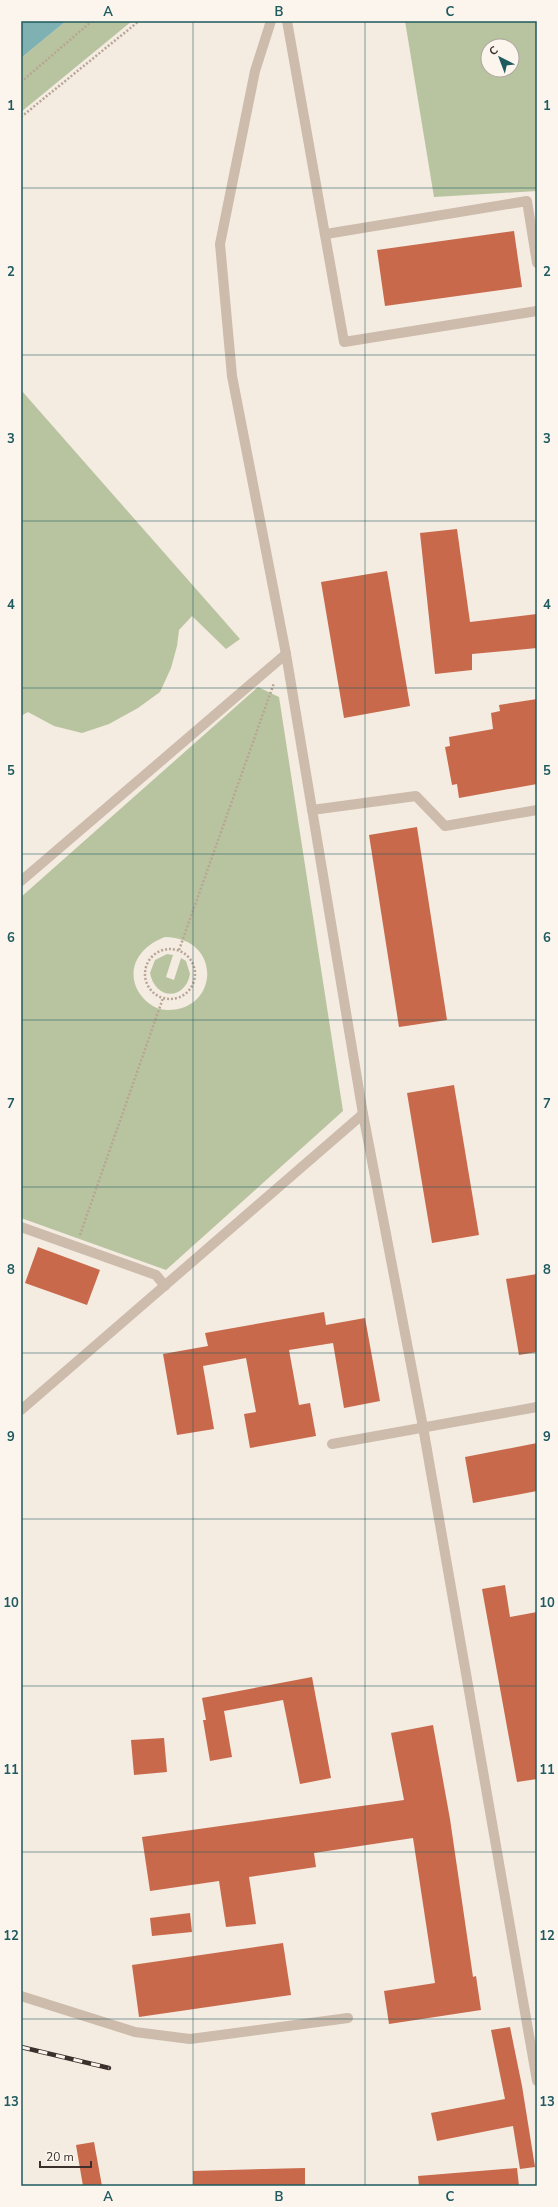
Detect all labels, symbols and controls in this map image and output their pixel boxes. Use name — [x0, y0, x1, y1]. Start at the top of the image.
text: A — [103, 3, 113, 21]
text: B — [275, 3, 284, 21]
text: C — [446, 3, 455, 21]
north arrow — [480, 38, 520, 78]
text: С — [486, 43, 502, 59]
text: 1 — [7, 97, 15, 115]
text: 1 — [543, 97, 551, 115]
text: 2 — [7, 263, 15, 281]
text: 2 — [543, 263, 551, 281]
text: 3 — [7, 430, 15, 448]
text: 3 — [543, 430, 551, 448]
text: 4 — [7, 596, 15, 614]
text: 4 — [543, 596, 551, 614]
text: 5 — [7, 762, 15, 780]
text: 5 — [543, 762, 551, 780]
text: 6 — [7, 929, 15, 947]
text: 6 — [543, 929, 551, 947]
text: 7 — [7, 1095, 15, 1113]
text: 7 — [543, 1095, 551, 1113]
text: 8 — [7, 1261, 15, 1279]
text: 8 — [543, 1261, 551, 1279]
text: 9 — [7, 1428, 15, 1446]
text: 9 — [543, 1428, 551, 1446]
text: 10 — [3, 1594, 19, 1612]
text: 10 — [539, 1594, 555, 1612]
text: 11 — [3, 1761, 19, 1779]
text: 11 — [539, 1761, 555, 1779]
text: 12 — [3, 1927, 19, 1945]
text: 12 — [539, 1927, 555, 1945]
text: 13 — [3, 2093, 19, 2111]
text: 13 — [539, 2093, 555, 2111]
scale bar — [40, 2143, 91, 2169]
text: 20 m — [46, 2149, 74, 2165]
text: A — [103, 2188, 113, 2206]
text: B — [275, 2188, 284, 2206]
text: C — [446, 2188, 455, 2206]

